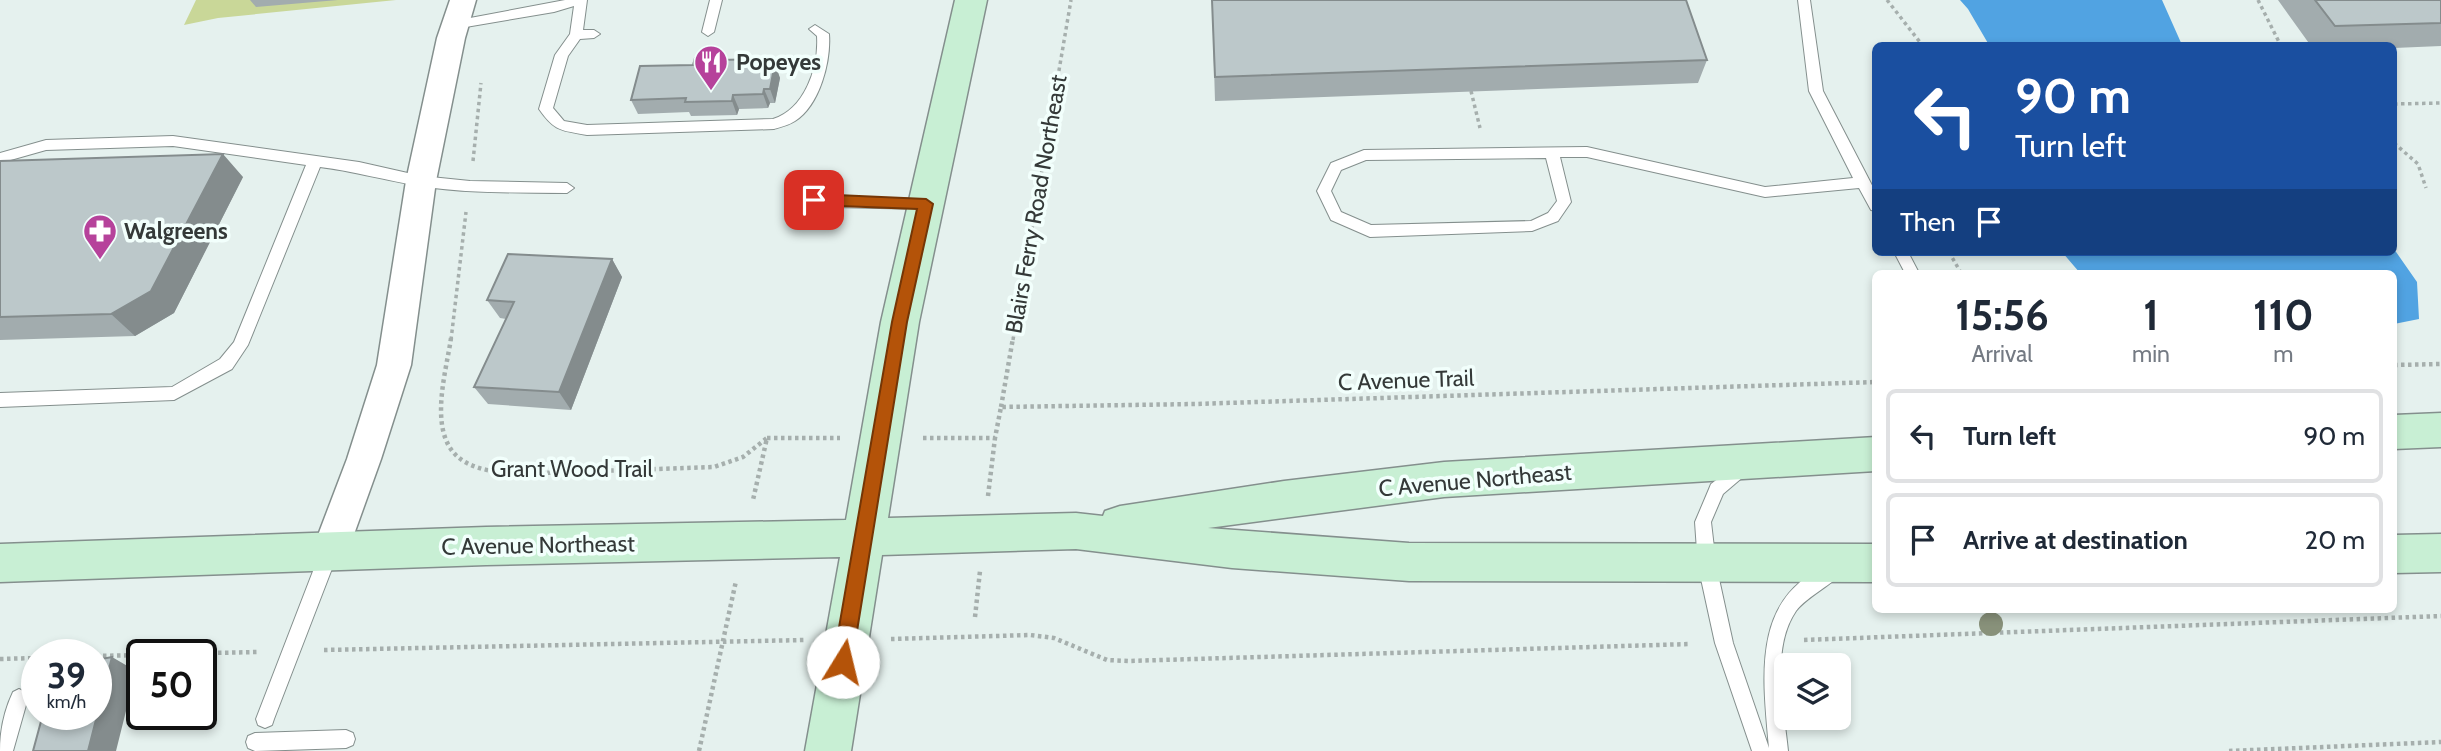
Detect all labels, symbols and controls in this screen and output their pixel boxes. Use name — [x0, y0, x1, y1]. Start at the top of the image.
restaurant icon: Popeyes — [692, 43, 730, 92]
place label: Popeyes — [736, 48, 821, 76]
text: 90 m — [2015, 66, 2131, 125]
icon: left — [1900, 70, 1991, 161]
street label: Blairs Ferry Road Northeast — [999, 72, 1073, 336]
text: Turn left — [2015, 126, 2126, 165]
pin — [784, 170, 844, 230]
icon: arrive — [795, 181, 833, 219]
icon: arrive — [1970, 203, 2008, 241]
text: Then — [1900, 206, 1956, 238]
pharmacy icon: Walgreens — [81, 212, 119, 261]
place label: Walgreens — [124, 217, 228, 245]
text: 15:56 — [1955, 289, 2049, 341]
text: 1 — [2143, 289, 2159, 341]
text: 110 — [2253, 289, 2314, 341]
text: Arrival — [1971, 340, 2033, 368]
text: min — [2132, 340, 2170, 368]
text: m — [2273, 340, 2294, 368]
street label: C Avenue Trail — [1337, 364, 1475, 396]
icon: left — [1904, 417, 1942, 455]
text: Turn left — [1963, 420, 2056, 452]
text: 90 m — [2303, 420, 2365, 452]
street label: Grant Wood Trail — [491, 455, 653, 483]
street label: C Avenue Northeast — [1377, 458, 1573, 502]
icon: arrive — [1904, 521, 1942, 559]
text: Arrive at destination — [1963, 524, 2188, 556]
text: 20 m — [2305, 524, 2365, 556]
street label: C Avenue Northeast — [441, 529, 635, 561]
position arrow — [806, 625, 880, 699]
speed limit sign: 50 — [126, 639, 217, 730]
map controls — [1774, 653, 1851, 730]
button: layers — [1774, 653, 1851, 730]
text: 39 — [47, 654, 86, 697]
text: km/h — [47, 691, 86, 713]

